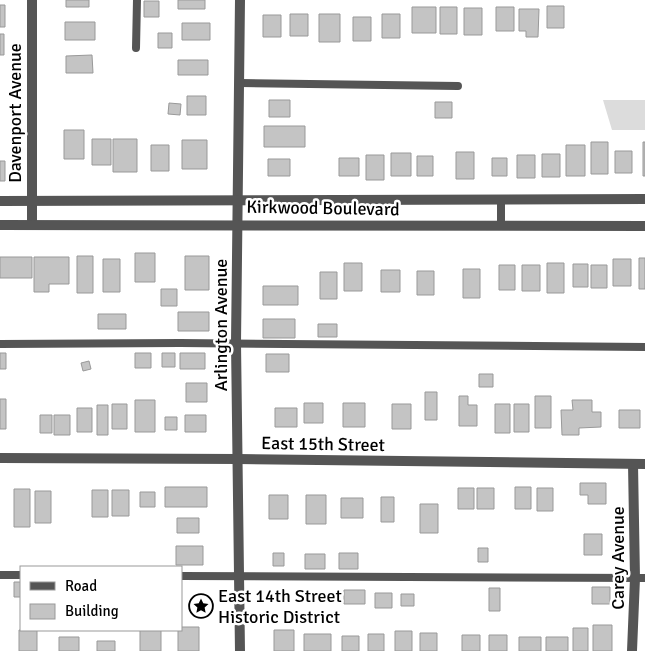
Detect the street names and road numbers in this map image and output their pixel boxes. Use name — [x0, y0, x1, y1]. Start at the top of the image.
street label: Davenport Avenue — [4, 43, 26, 183]
street label: Kirkwood Boulevard — [246, 196, 400, 220]
street label: Arlington Avenue — [210, 259, 232, 391]
street label: East 15th Street — [261, 432, 385, 456]
street label: Carey Avenue — [607, 506, 629, 610]

